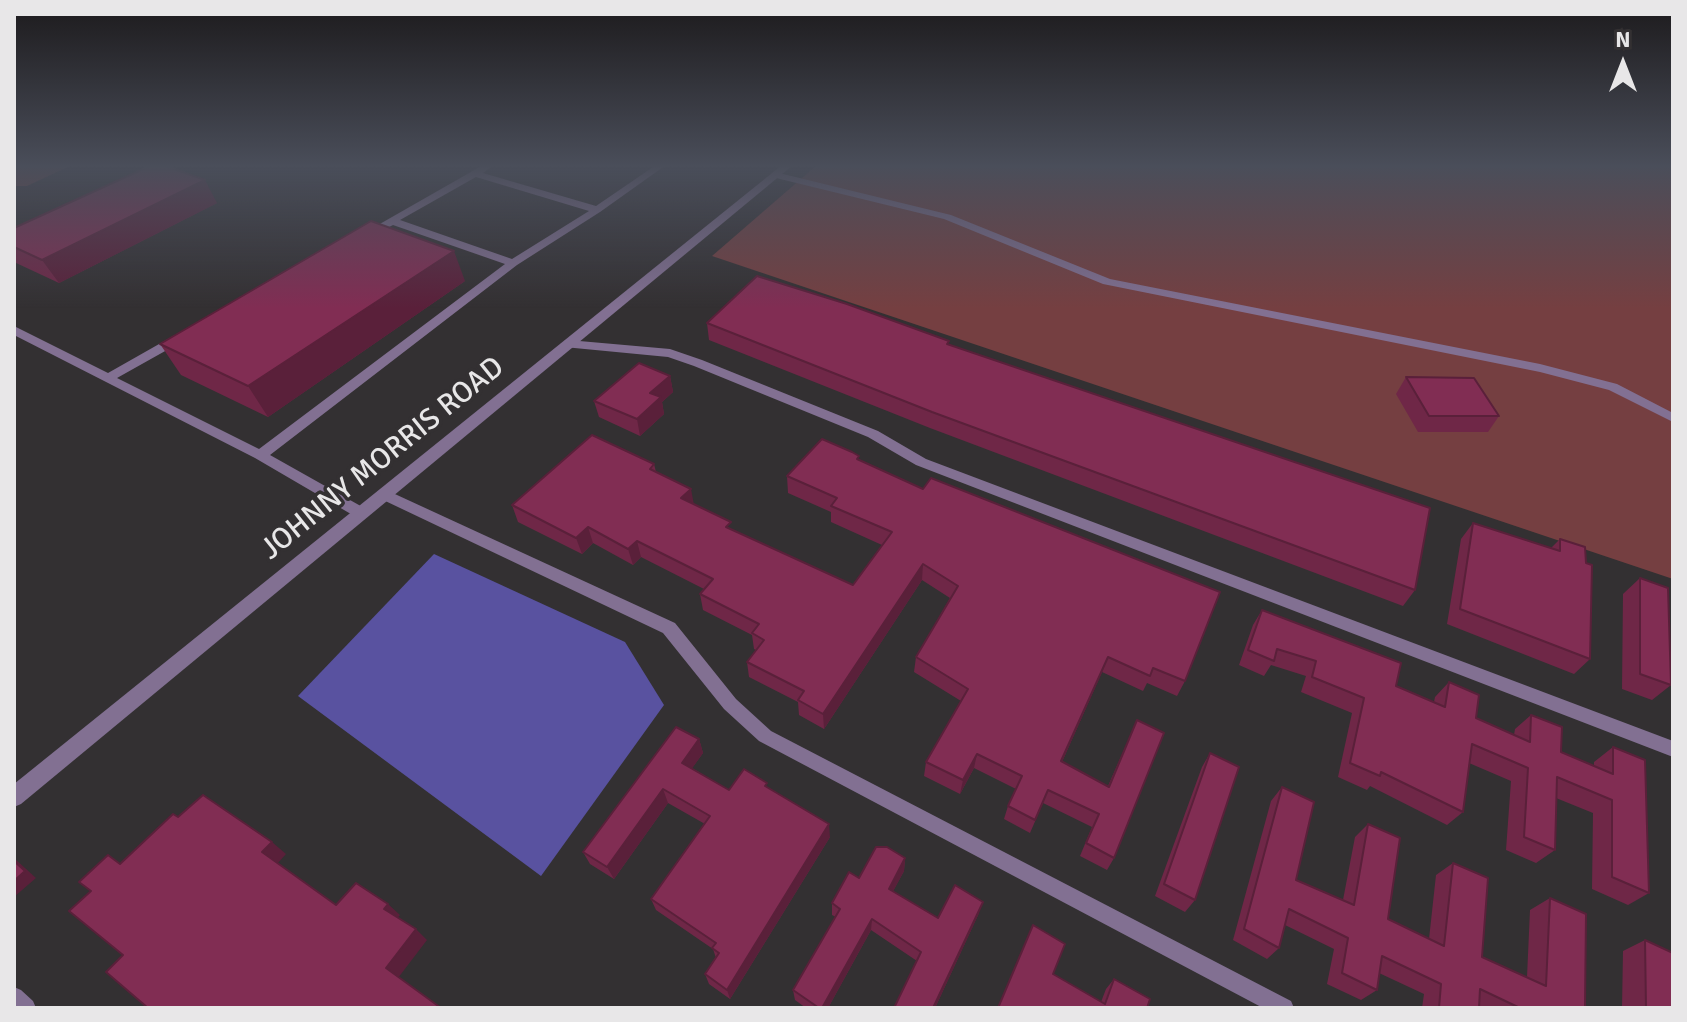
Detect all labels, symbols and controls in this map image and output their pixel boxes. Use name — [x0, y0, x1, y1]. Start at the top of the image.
north arrow — [1583, 24, 1663, 104]
text: N — [1615, 26, 1631, 53]
street label: JOHNNY MORRIS ROAD — [254, 350, 512, 568]

